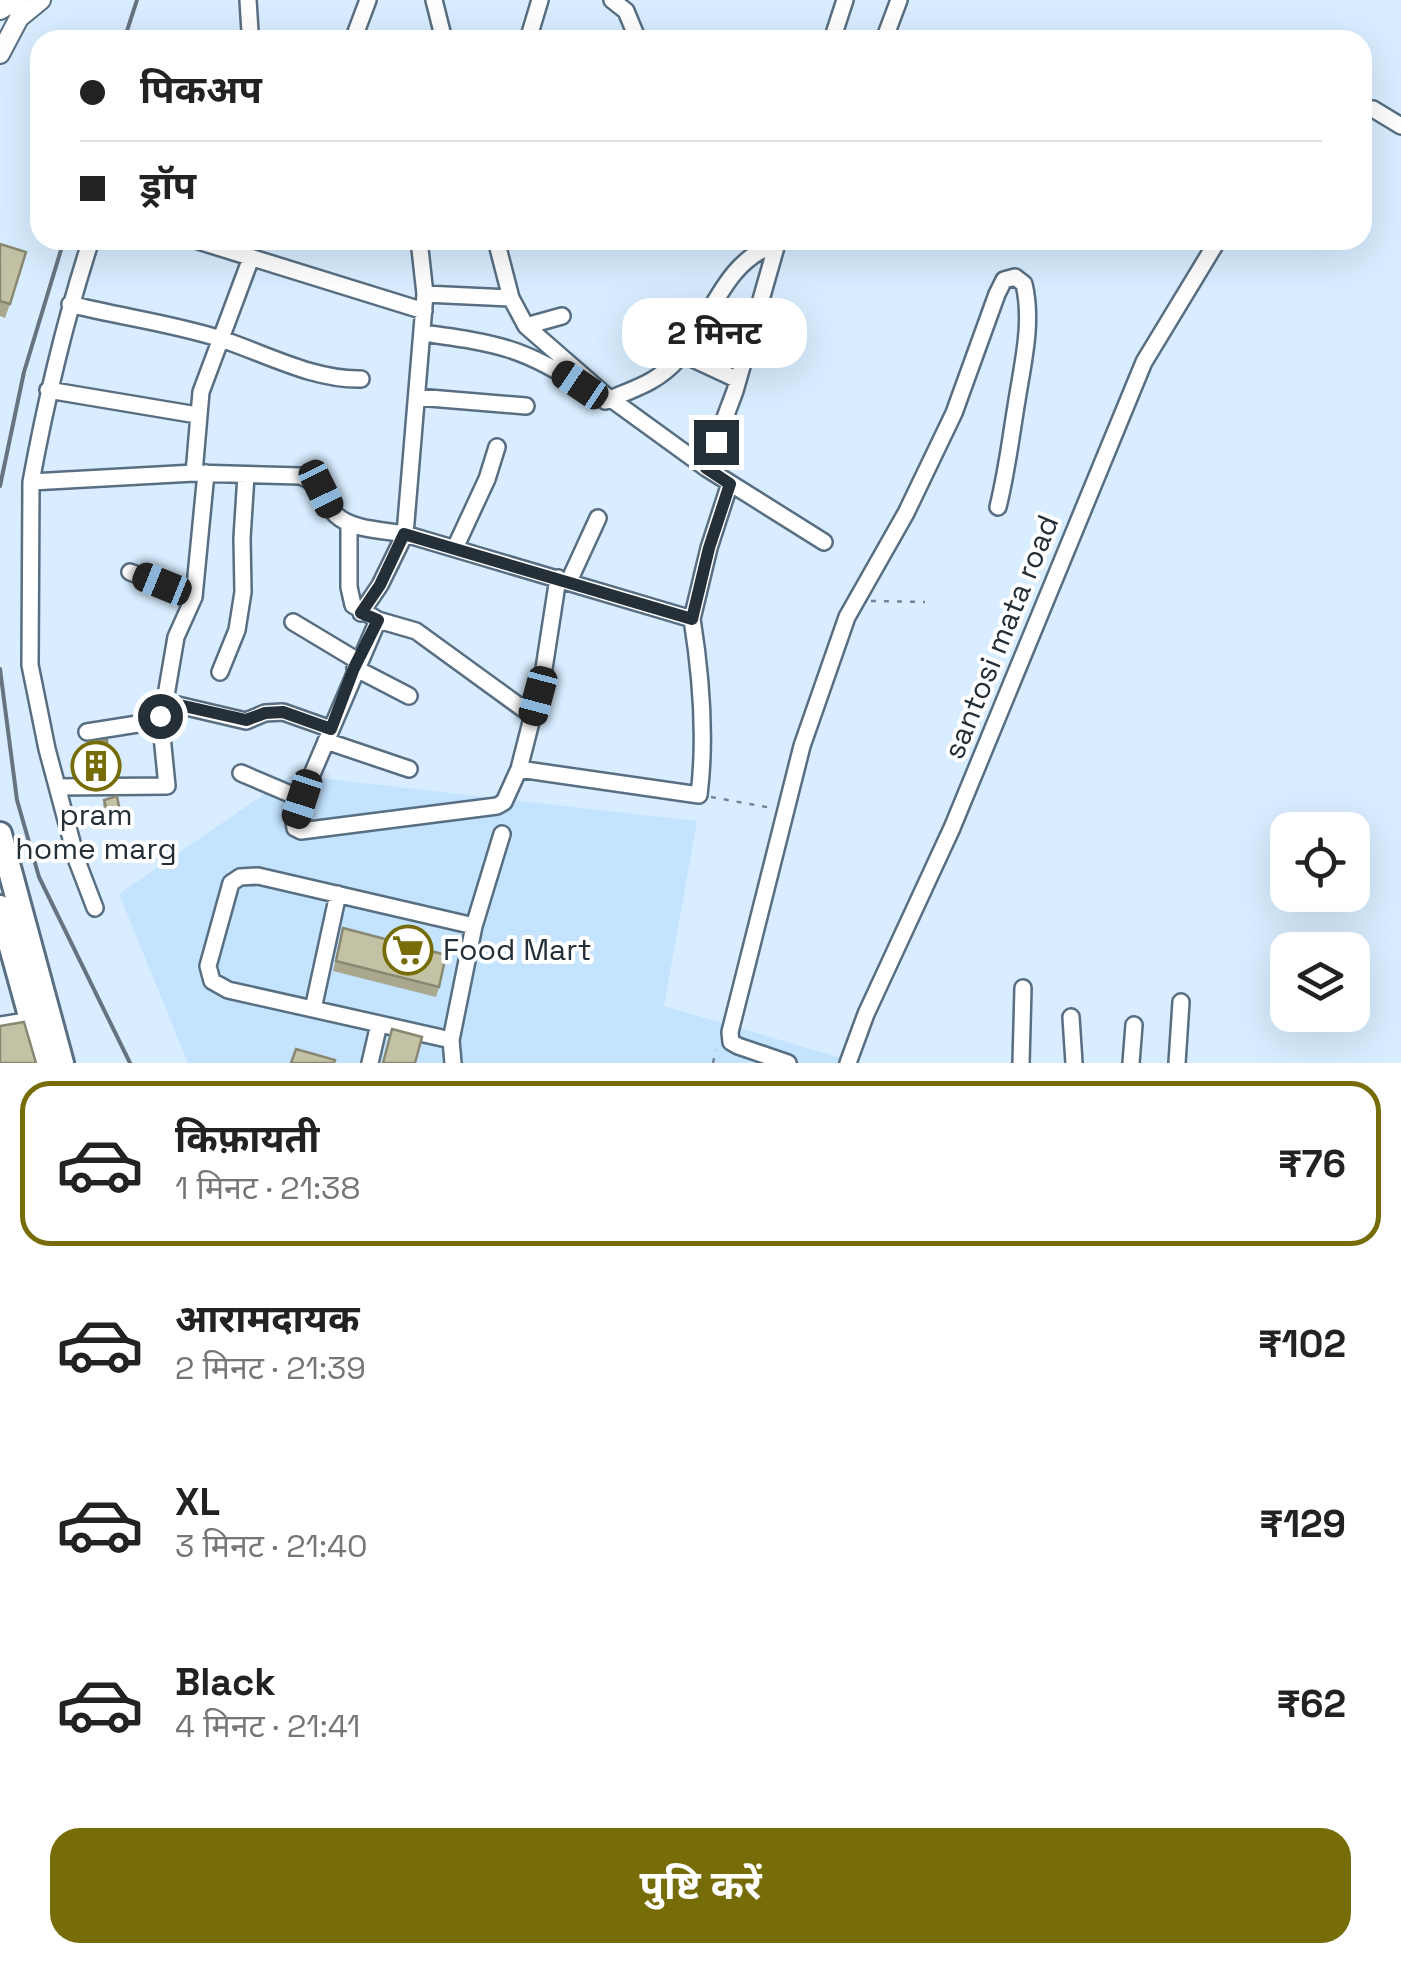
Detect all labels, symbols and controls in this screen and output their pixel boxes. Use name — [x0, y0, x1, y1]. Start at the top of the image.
text: पिकअप — [140, 66, 262, 114]
text: ड्रॉप — [140, 162, 196, 210]
callout: 2 मिनट — [624, 297, 808, 367]
text: 2 मिनट — [667, 313, 762, 353]
car — [547, 356, 613, 414]
route end — [694, 420, 739, 465]
car — [294, 455, 348, 523]
street label: santosi mata road — [934, 509, 1067, 765]
car — [129, 559, 195, 609]
car — [516, 663, 560, 729]
route start — [138, 694, 183, 739]
building icon: pram home marg — [70, 740, 122, 792]
car — [278, 766, 326, 832]
place label: pram home marg — [15, 795, 177, 868]
map controls — [1270, 812, 1370, 1032]
button: locate — [1270, 812, 1370, 912]
supermarket icon: Food Mart — [382, 924, 434, 976]
place label: Food Mart — [443, 930, 591, 969]
button: layers — [1270, 932, 1370, 1032]
text: किफ़ायती — [175, 1115, 319, 1163]
icon: car — [55, 1119, 145, 1209]
text: ₹76 — [1278, 1140, 1346, 1188]
text: 1 मिनट · 21:38 — [175, 1168, 360, 1208]
text: आरामदायक — [175, 1295, 359, 1343]
icon: car — [55, 1299, 145, 1389]
text: ₹102 — [1258, 1320, 1346, 1368]
text: 2 मिनट · 21:39 — [175, 1348, 366, 1388]
text: XL — [175, 1478, 220, 1526]
icon: car — [55, 1479, 145, 1569]
text: ₹129 — [1259, 1500, 1346, 1548]
text: 3 मिनट · 21:40 — [175, 1526, 368, 1566]
text: Black — [175, 1658, 276, 1706]
icon: car — [55, 1659, 145, 1749]
text: ₹62 — [1276, 1680, 1346, 1728]
text: 4 मिनट · 21:41 — [175, 1706, 360, 1746]
button: पुष्टि करें — [50, 1828, 1351, 1943]

